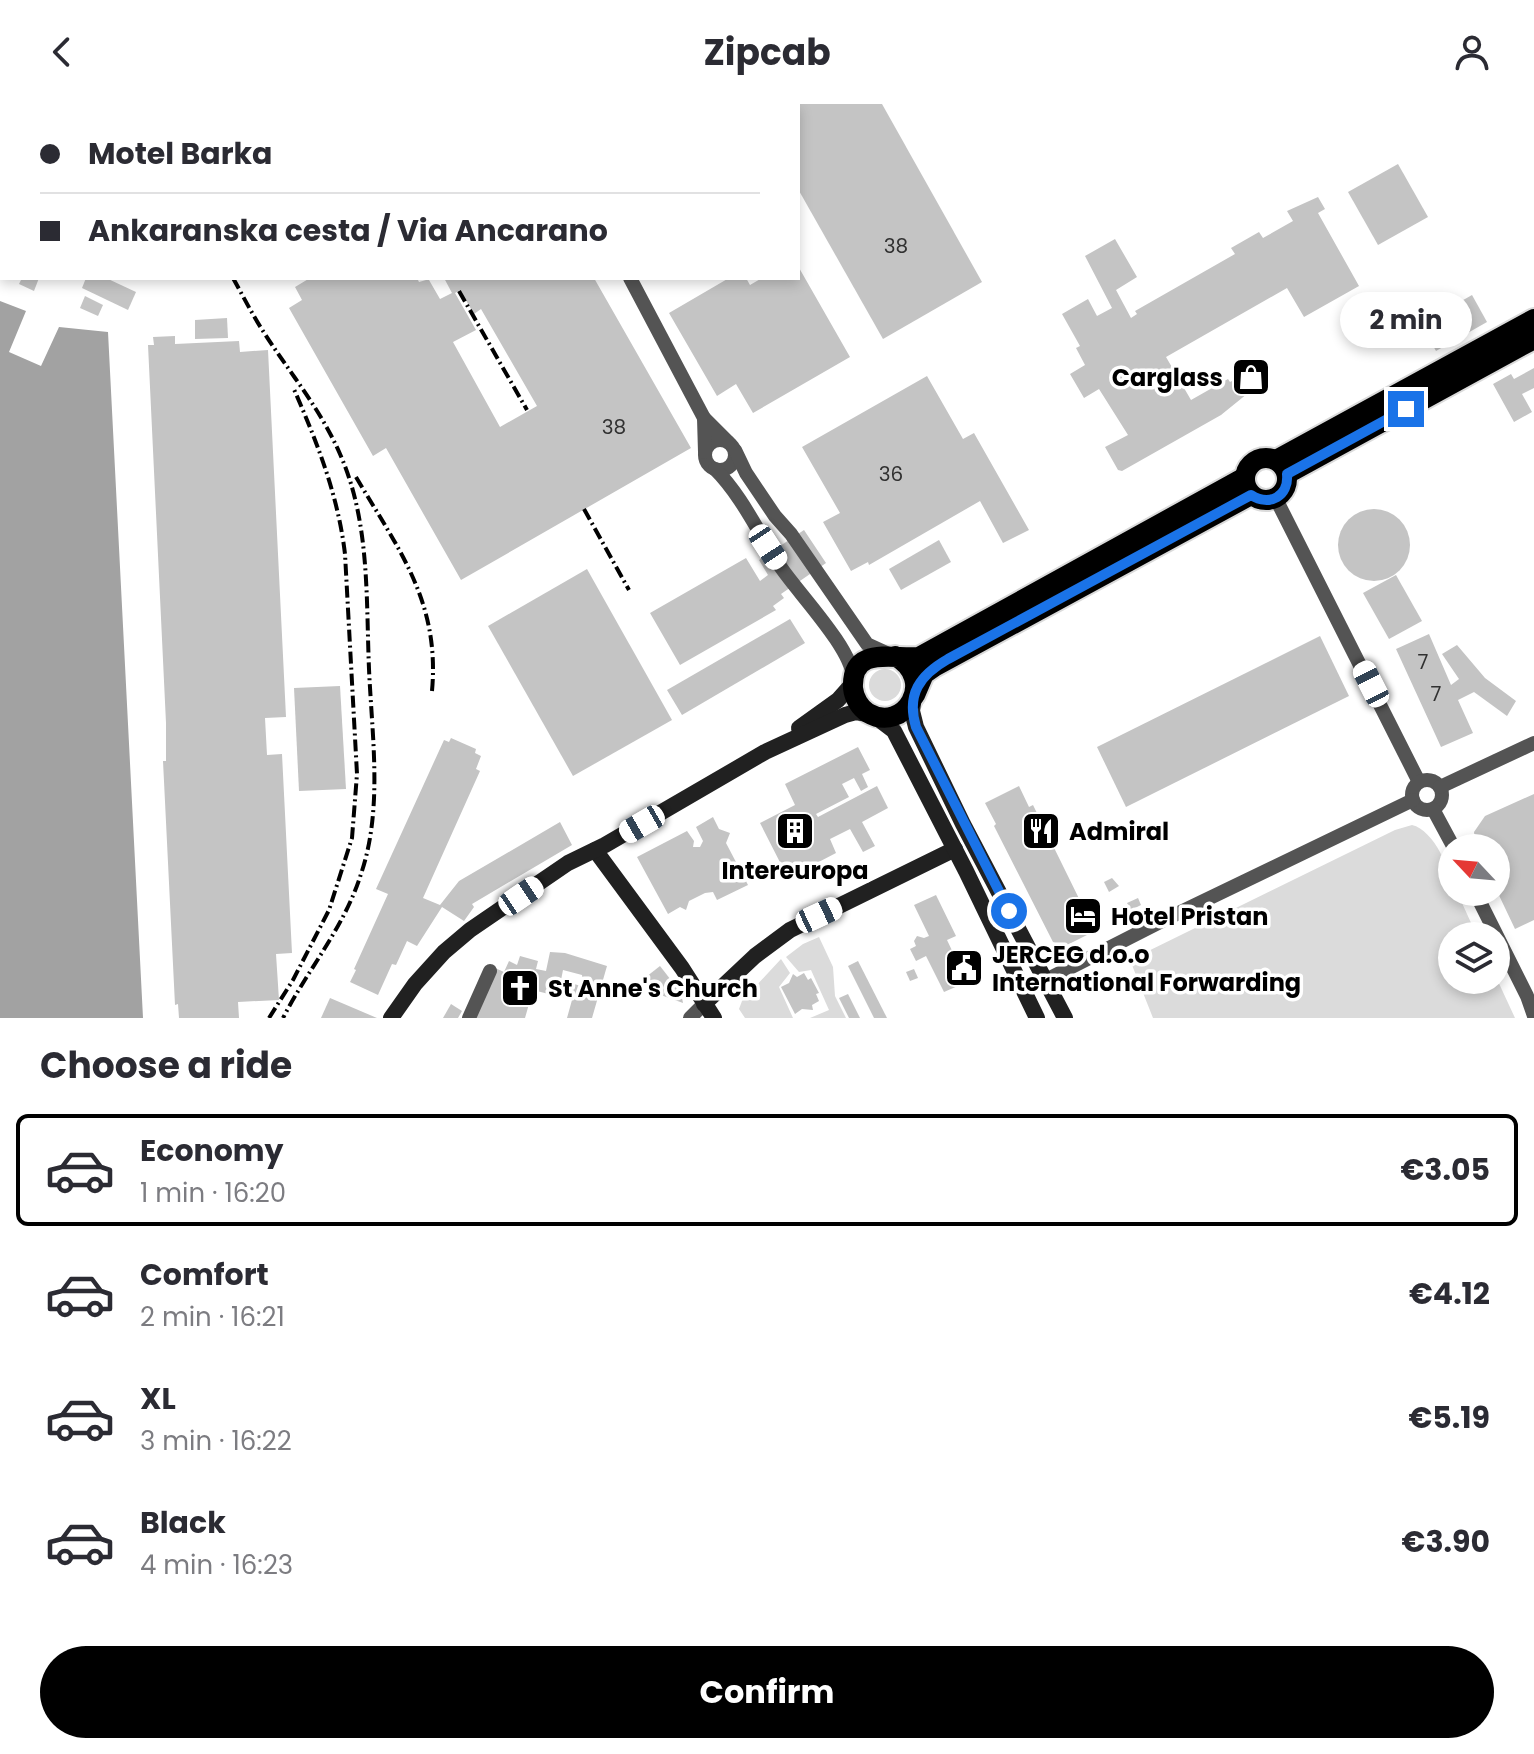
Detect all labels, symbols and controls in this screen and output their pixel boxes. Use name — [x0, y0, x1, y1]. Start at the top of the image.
text: Zipcab — [703, 27, 831, 78]
icon: back — [40, 30, 84, 74]
icon: person — [1450, 30, 1494, 74]
text: Motel Barka — [88, 132, 272, 175]
text: Ankaranska cesta / Via Ancarano — [88, 209, 608, 252]
house number: 38 — [884, 232, 908, 260]
callout: 2 min — [1340, 293, 1472, 349]
text: 2 min — [1369, 302, 1443, 338]
shop icon: Carglass — [1230, 356, 1272, 398]
place label: Carglass — [1112, 361, 1223, 394]
route end — [1388, 391, 1424, 427]
house number: 38 — [602, 413, 626, 441]
house number: 36 — [879, 460, 903, 488]
car — [745, 520, 791, 574]
house number: 7 — [1418, 648, 1429, 676]
car — [1349, 657, 1393, 711]
house number: 7 — [1431, 680, 1442, 708]
car — [615, 802, 669, 846]
building icon: Intereuropa — [774, 810, 816, 852]
restaurant icon: Admiral — [1020, 810, 1062, 852]
place label: Admiral — [1069, 815, 1169, 848]
north arrow — [1438, 834, 1510, 906]
map controls — [1438, 834, 1510, 994]
place label: Intereuropa — [721, 854, 869, 887]
car — [494, 873, 548, 919]
route start — [991, 893, 1027, 929]
car — [792, 894, 846, 936]
hotel icon: Hotel Pristan — [1062, 895, 1104, 937]
place label: Hotel Pristan — [1111, 900, 1268, 933]
button: layers — [1438, 922, 1510, 994]
place label: JERCEG d.o.o International Forwarding — [992, 938, 1301, 999]
public building icon: JERCEG d.o.o International Forwarding — [943, 947, 985, 989]
church icon: St Anne's Church — [499, 967, 541, 1009]
place label: St Anne's Church — [548, 972, 758, 1005]
text: Choose a ride — [40, 1040, 292, 1091]
text: Economy — [140, 1129, 284, 1172]
icon: car — [44, 1134, 116, 1206]
text: €3.05 — [1400, 1148, 1490, 1191]
text: 1 min · 16:20 — [140, 1175, 286, 1211]
text: Comfort — [140, 1253, 269, 1296]
icon: car — [44, 1258, 116, 1330]
text: €4.12 — [1409, 1272, 1490, 1315]
text: 2 min · 16:21 — [140, 1299, 285, 1335]
text: XL — [140, 1377, 176, 1420]
icon: car — [44, 1382, 116, 1454]
text: €5.19 — [1408, 1396, 1490, 1439]
text: 3 min · 16:22 — [140, 1423, 292, 1459]
text: Black — [140, 1501, 226, 1544]
icon: car — [44, 1506, 116, 1578]
text: €3.90 — [1402, 1520, 1490, 1563]
text: 4 min · 16:23 — [140, 1547, 293, 1583]
button: Confirm — [40, 1646, 1494, 1738]

